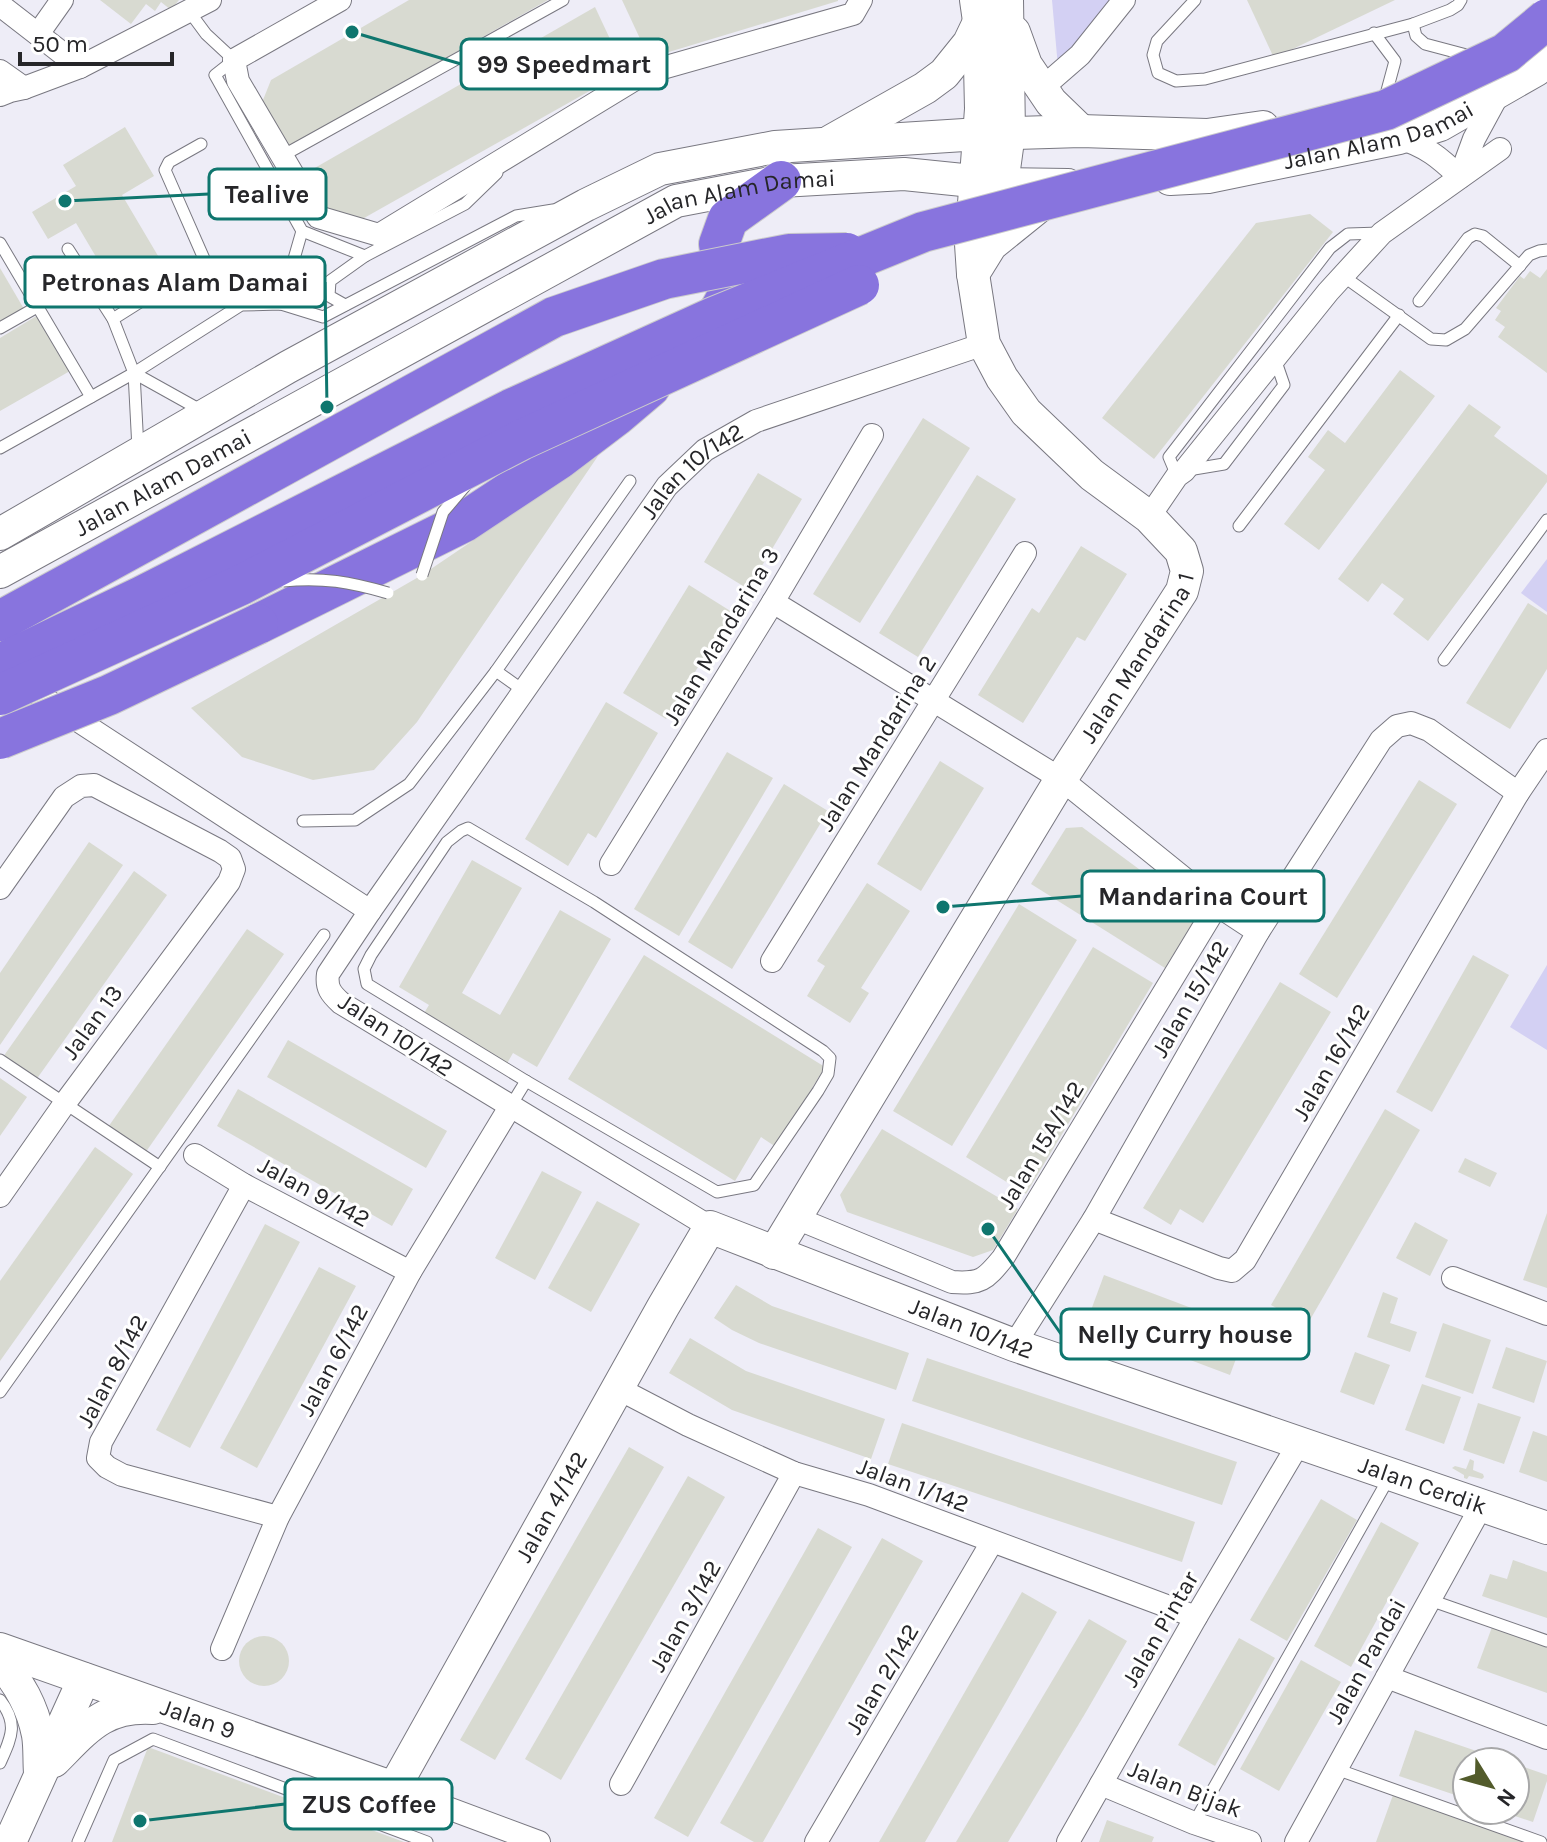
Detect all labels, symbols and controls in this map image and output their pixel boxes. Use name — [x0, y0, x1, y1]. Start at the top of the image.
scale bar — [20, 16, 172, 66]
text: 50 m — [32, 30, 88, 58]
callout: 99 Speedmart — [461, 39, 667, 89]
text: 99 Speedmart — [477, 49, 651, 80]
street label: Jalan Alam Damai — [1281, 95, 1479, 175]
street label: Jalan Alam Damai — [638, 164, 836, 230]
callout: Tealive — [209, 169, 326, 219]
text: Tealive — [225, 179, 309, 210]
callout: Petronas Alam Damai — [25, 257, 325, 307]
text: Petronas Alam Damai — [41, 267, 309, 298]
street label: Jalan 10/142 — [634, 417, 748, 524]
street label: Jalan Alam Damai — [70, 423, 256, 542]
street label: Jalan Mandarina 3 — [657, 542, 785, 730]
street label: Jalan Mandarina 1 — [1074, 570, 1200, 748]
street label: Jalan Mandarina 2 — [812, 650, 942, 836]
callout: Mandarina Court — [1082, 871, 1324, 921]
text: Mandarina Court — [1098, 881, 1308, 912]
street label: Jalan 15/142 — [1145, 936, 1235, 1062]
street label: Jalan 13 — [56, 979, 128, 1065]
street label: Jalan 10/142 — [334, 988, 458, 1082]
street label: Jalan 16/142 — [1286, 999, 1376, 1125]
street label: Jalan 15A/142 — [992, 1076, 1090, 1214]
street label: Jalan 9/142 — [253, 1151, 375, 1233]
street label: Jalan 10/142 — [905, 1292, 1037, 1365]
street label: Jalan 6/142 — [292, 1299, 374, 1421]
callout: Nelly Curry house — [1061, 1309, 1309, 1359]
street label: Jalan 8/142 — [71, 1310, 153, 1432]
text: Nelly Curry house — [1077, 1319, 1293, 1350]
street label: Jalan 4/142 — [509, 1447, 593, 1567]
street label: Jalan Cerdik — [1355, 1450, 1491, 1520]
street label: Jalan 1/142 — [853, 1452, 973, 1518]
street label: Jalan 3/142 — [643, 1556, 727, 1676]
street label: Jalan Pintar — [1116, 1566, 1204, 1692]
street label: Jalan Pandai — [1320, 1594, 1412, 1728]
street label: Jalan 2/142 — [839, 1619, 925, 1739]
street label: Jalan 9 — [157, 1693, 239, 1745]
north arrow — [1451, 1746, 1531, 1826]
street label: Jalan Bijak — [1124, 1755, 1246, 1823]
callout: ZUS Coffee — [285, 1779, 452, 1829]
text: N — [1491, 1783, 1521, 1812]
text: ZUS Coffee — [301, 1789, 437, 1820]

